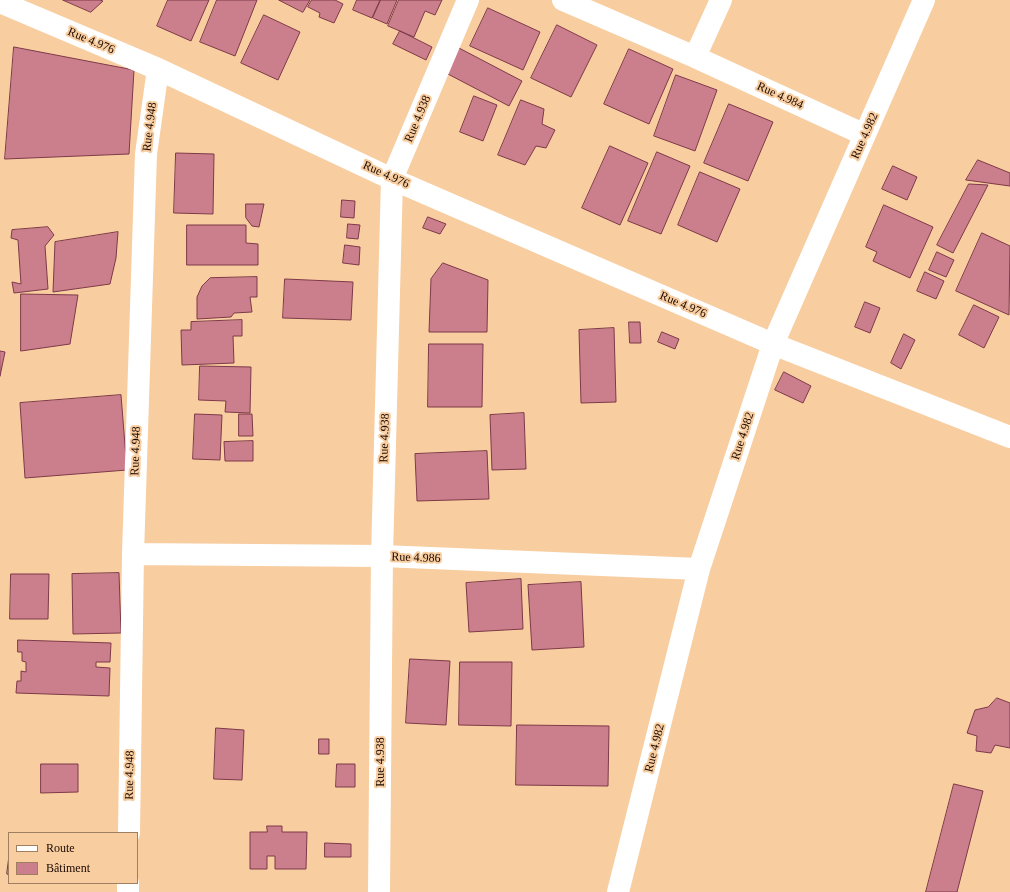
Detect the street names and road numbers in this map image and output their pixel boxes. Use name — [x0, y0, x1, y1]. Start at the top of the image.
street label: Rue 4.976 — [65, 25, 117, 57]
street label: Rue 4.984 — [755, 79, 805, 113]
street label: Rue 4.938 — [402, 93, 434, 145]
street label: Rue 4.948 — [140, 102, 160, 152]
street label: Rue 4.982 — [848, 111, 882, 161]
street label: Rue 4.976 — [361, 158, 411, 192]
street label: Rue 4.976 — [657, 289, 709, 321]
street label: Rue 4.982 — [729, 410, 757, 462]
street label: Rue 4.938 — [377, 413, 393, 463]
street label: Rue 4.948 — [128, 426, 144, 476]
street label: Rue 4.986 — [391, 550, 441, 566]
street label: Rue 4.982 — [642, 722, 668, 774]
street label: Rue 4.938 — [374, 737, 388, 787]
street label: Rue 4.948 — [122, 750, 138, 800]

